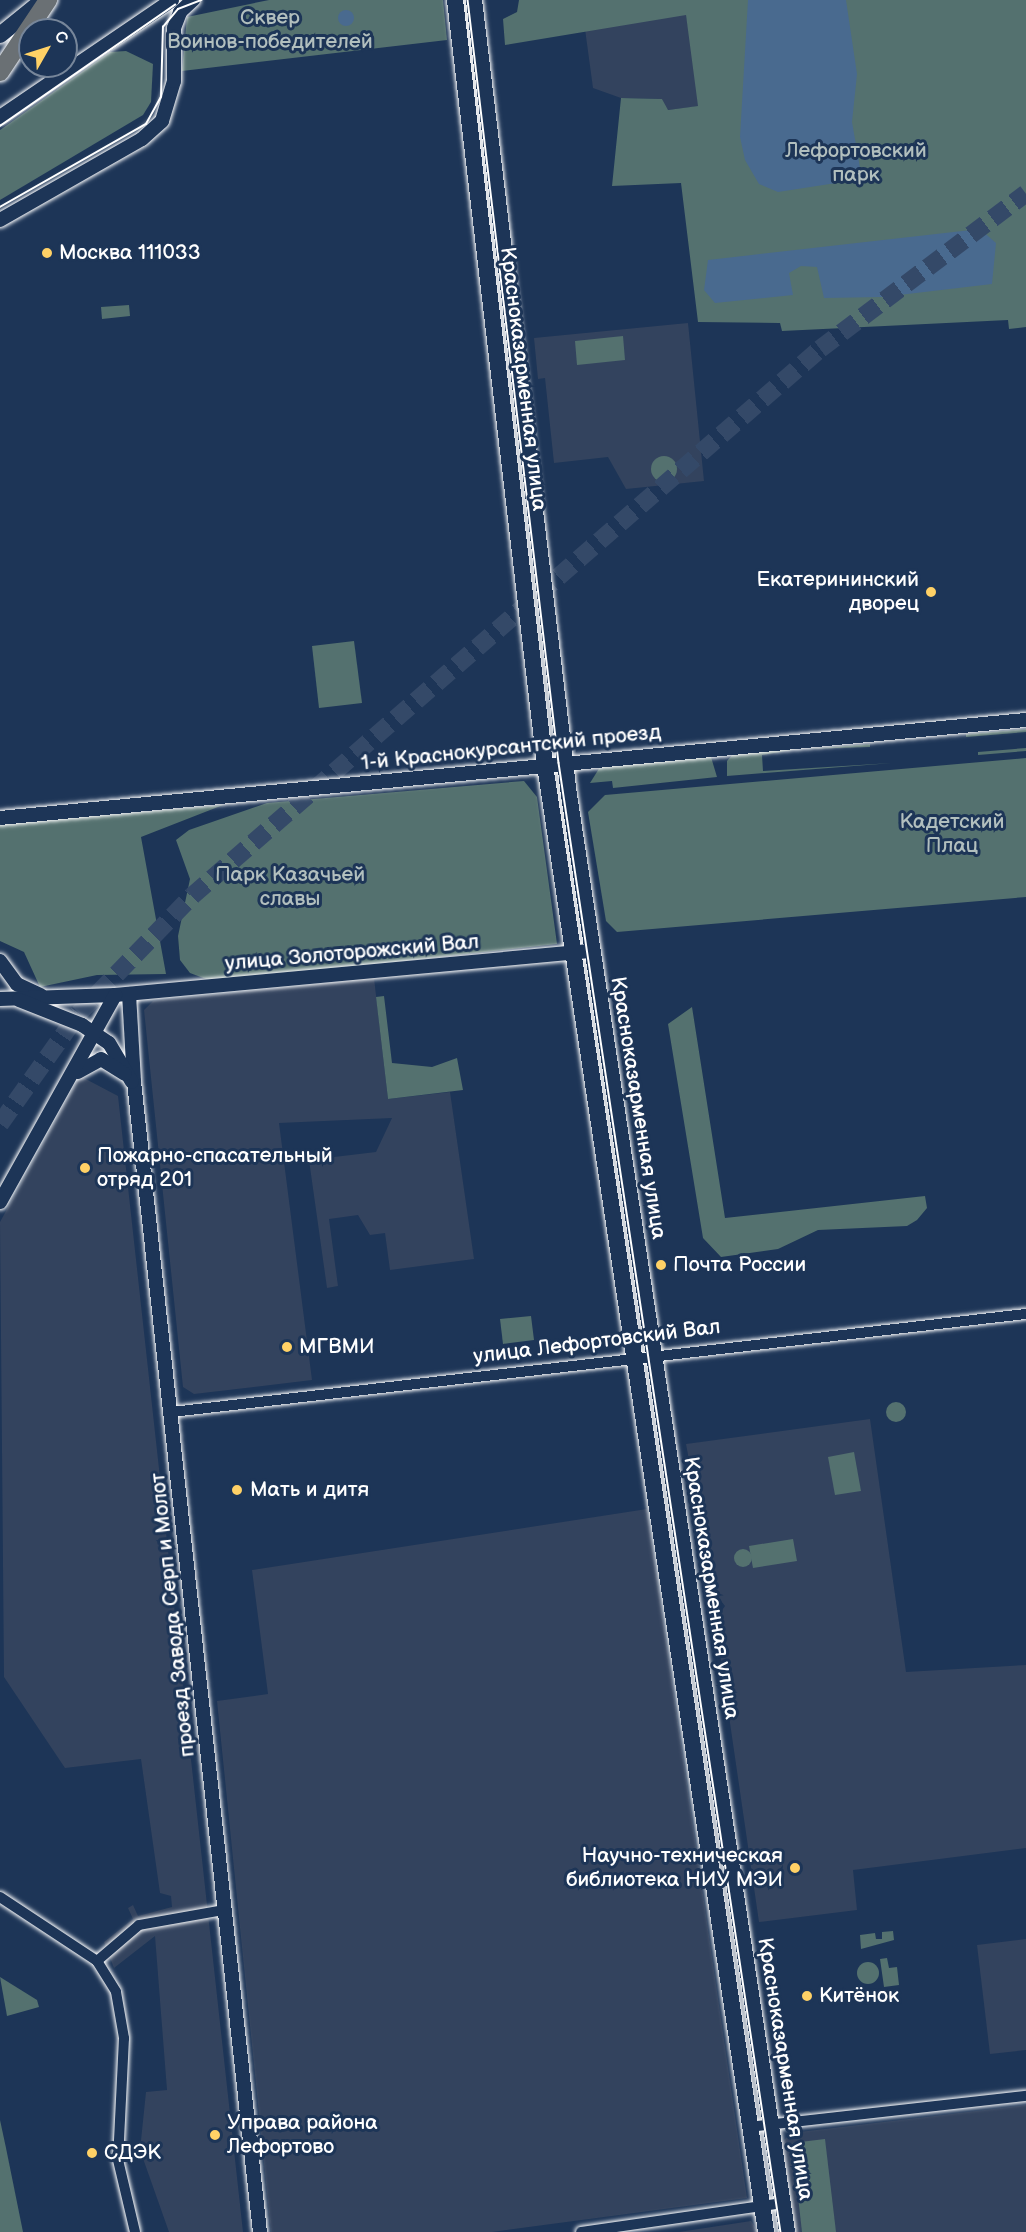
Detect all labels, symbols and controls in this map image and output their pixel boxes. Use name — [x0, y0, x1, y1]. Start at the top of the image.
park label: Сквер Воинов-победителей — [167, 5, 373, 55]
north arrow — [18, 18, 78, 78]
text: С — [50, 27, 72, 48]
park label: Лефортовский парк — [785, 138, 927, 188]
place label: Москва 111033 — [59, 240, 201, 266]
marker: Москва 111033 — [40, 246, 54, 260]
street label: Красноказарменная улица — [494, 246, 552, 512]
place label: Екатерининский дворец — [756, 567, 919, 617]
marker: Екатерининский дворец — [924, 585, 938, 599]
street label: 1-й Краснокурсантский проезд — [360, 720, 662, 776]
park label: Кадетский Плац — [900, 809, 1004, 859]
park label: Парк Казачьей славы — [215, 862, 365, 912]
street label: улица Золоторожский Вал — [224, 929, 480, 977]
street label: Красноказарменная улица — [605, 975, 671, 1241]
place label: Пожарно-спасательный отряд 201 — [97, 1143, 333, 1193]
marker: Пожарно-спасательный отряд 201 — [78, 1161, 92, 1175]
place label: Почта России — [673, 1252, 806, 1278]
marker: Почта России — [654, 1258, 668, 1272]
street label: улица Лефортовский Вал — [472, 1314, 722, 1370]
place label: МГВМИ — [299, 1334, 375, 1360]
marker: МГВМИ — [280, 1340, 294, 1354]
street label: Красноказарменная улица — [678, 1455, 744, 1721]
street label: проезд Завода Серп и Молот — [146, 1472, 200, 1758]
place label: Мать и дитя — [250, 1477, 369, 1503]
marker: Мать и дитя — [228, 1481, 246, 1499]
place label: Научно-техническая библиотека НИУ МЭИ — [566, 1843, 783, 1893]
marker: Научно-техническая библиотека НИУ МЭИ — [788, 1861, 802, 1875]
street label: Красноказарменная улица — [752, 1936, 818, 2202]
place label: Китёнок — [819, 1983, 899, 2009]
marker: Китёнок — [800, 1989, 814, 2003]
place label: Управа района Лефортово — [227, 2110, 378, 2160]
marker: Управа района Лефортово — [208, 2128, 222, 2142]
place label: СДЭК — [104, 2140, 161, 2166]
marker: СДЭК — [85, 2146, 99, 2160]

